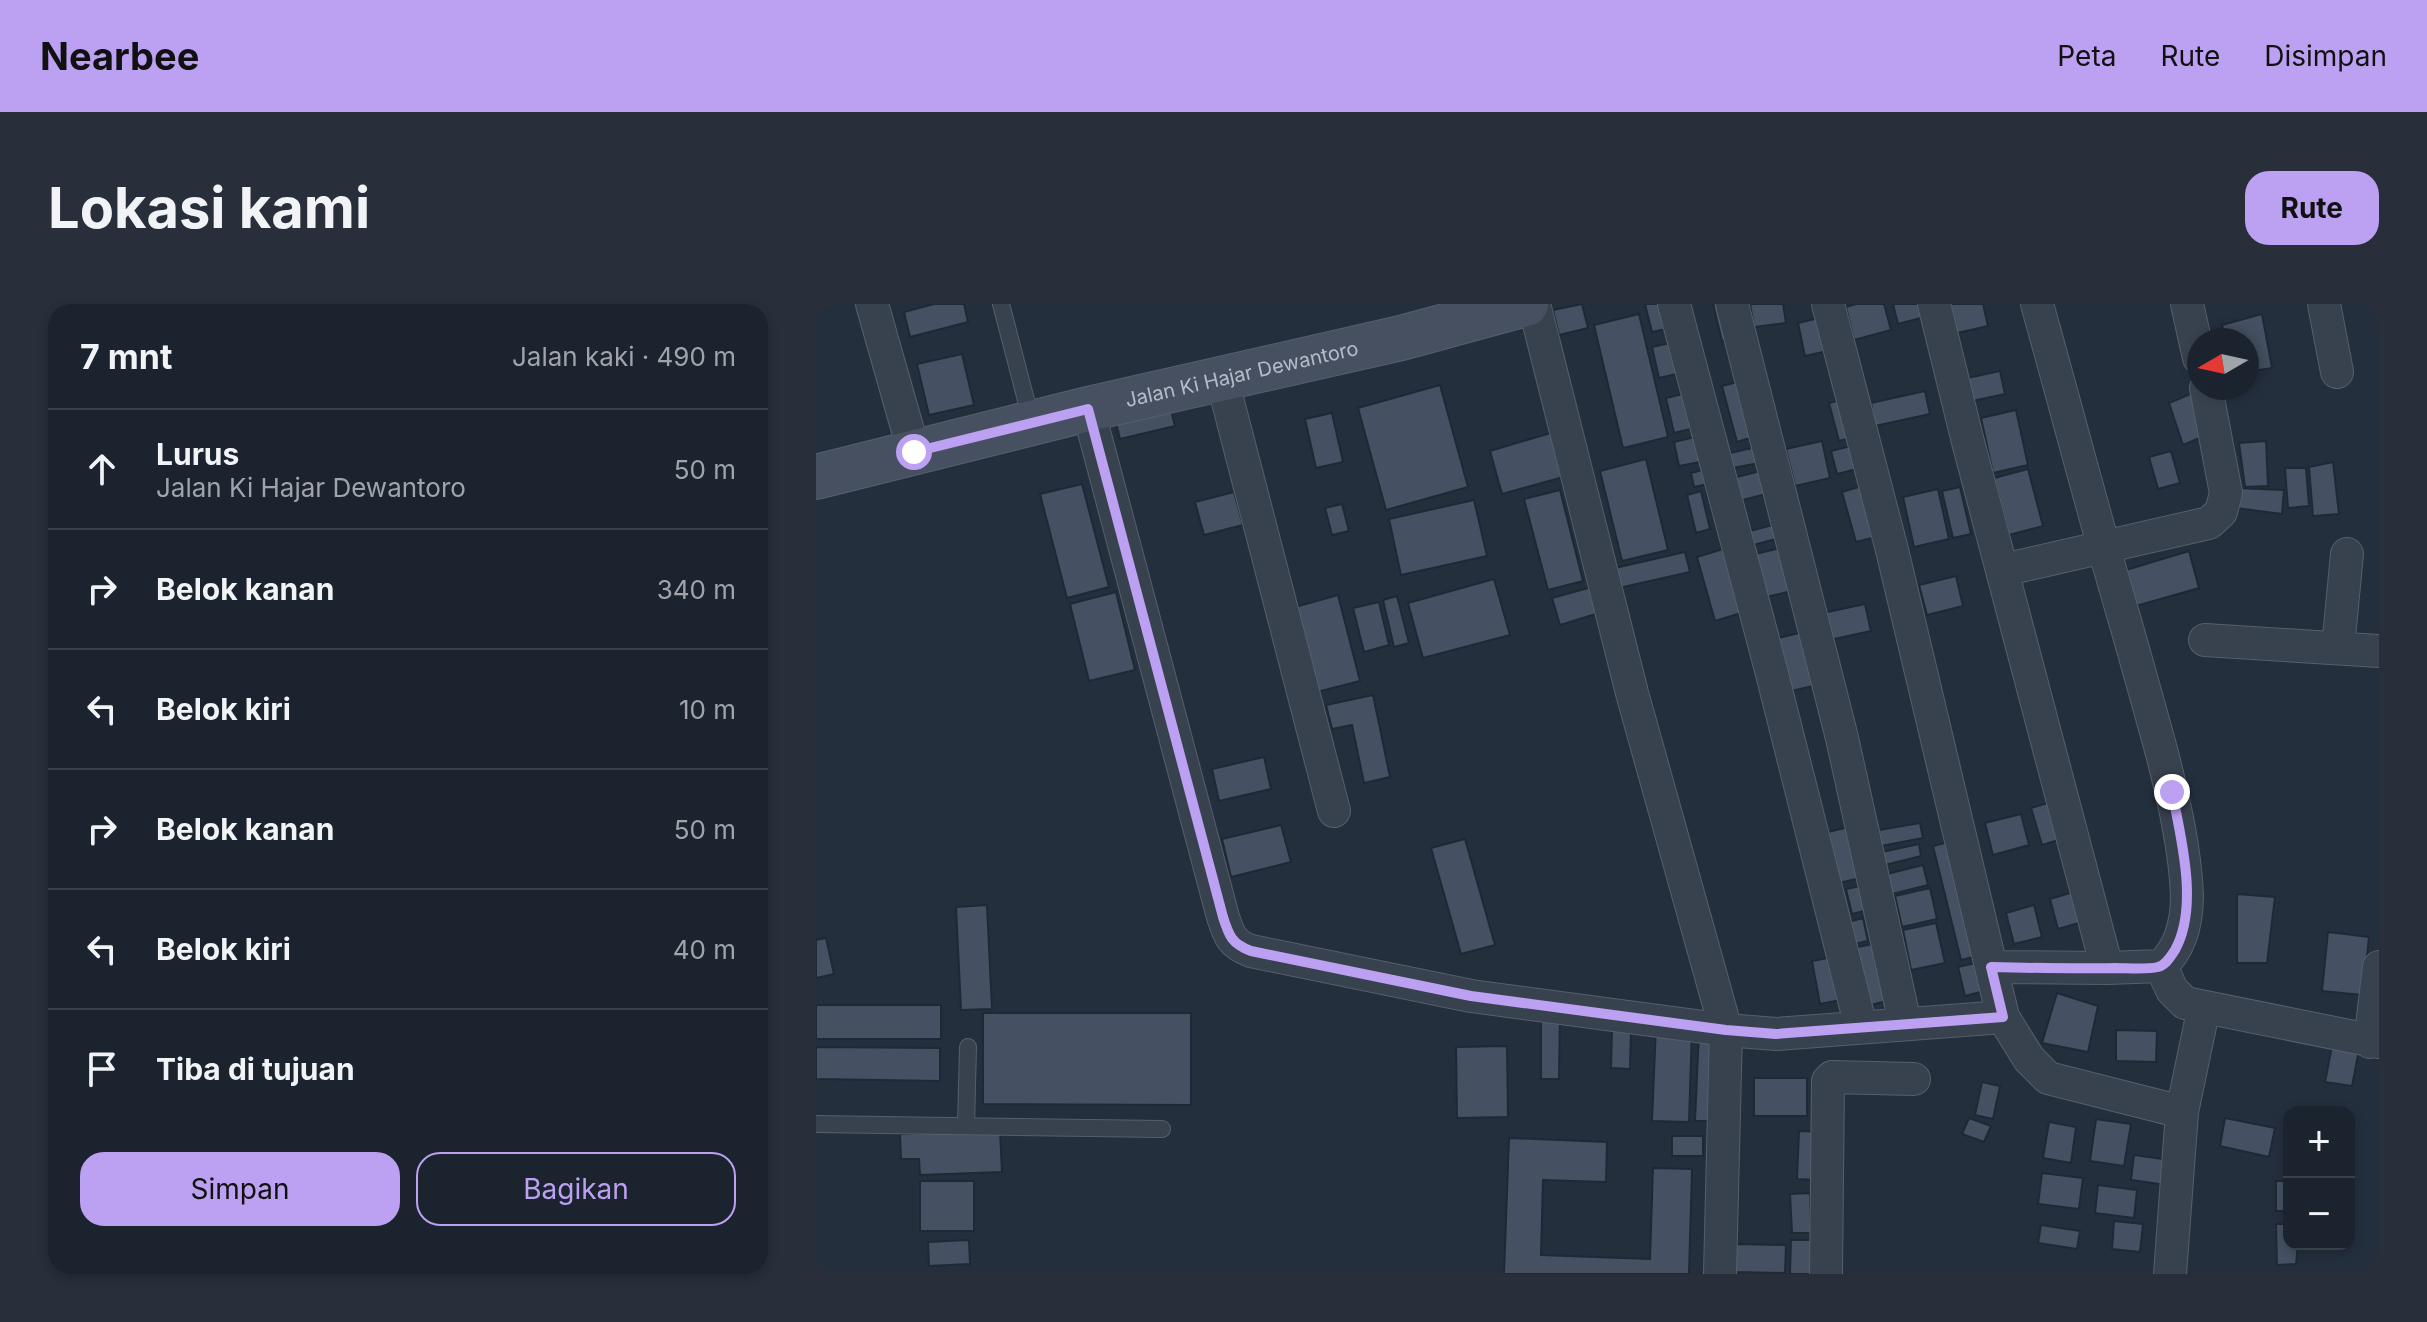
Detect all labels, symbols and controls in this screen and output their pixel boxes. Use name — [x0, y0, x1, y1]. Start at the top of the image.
text: Nearbee — [40, 33, 199, 79]
text: Peta — [2057, 39, 2116, 73]
text: Rute — [2160, 39, 2220, 73]
text: Disimpan — [2264, 39, 2387, 73]
button: Rute — [2245, 171, 2379, 245]
text: Lokasi kami — [48, 174, 370, 242]
north arrow — [2187, 328, 2259, 400]
text: 7 mnt — [80, 336, 172, 377]
street label: Jalan Ki Hajar Dewantoro — [1123, 336, 1361, 412]
text: Jalan kaki · 490 m — [512, 341, 736, 372]
route start — [896, 434, 932, 470]
text: Lurus — [156, 436, 239, 472]
icon: ahead — [80, 447, 124, 491]
text: 50 m — [674, 454, 736, 485]
text: Jalan Ki Hajar Dewantoro — [156, 472, 466, 503]
icon: right — [80, 567, 124, 611]
text: Belok kanan — [156, 571, 334, 607]
text: 340 m — [657, 574, 736, 605]
icon: left — [80, 687, 124, 731]
text: Belok kiri — [156, 691, 291, 727]
text: 10 m — [679, 694, 736, 725]
route end — [2154, 774, 2190, 810]
icon: right — [80, 807, 124, 851]
text: Belok kanan — [156, 811, 334, 847]
text: 50 m — [674, 814, 736, 845]
icon: left — [80, 927, 124, 971]
text: Belok kiri — [156, 931, 291, 967]
text: 40 m — [673, 934, 736, 965]
icon: arrive — [80, 1047, 124, 1091]
text: Tiba di tujuan — [156, 1051, 355, 1087]
map controls — [2283, 1106, 2355, 1250]
button: + — [2283, 1106, 2355, 1178]
button: Simpan — [80, 1152, 400, 1226]
button: Bagikan — [416, 1152, 736, 1226]
button: − — [2283, 1178, 2355, 1250]

